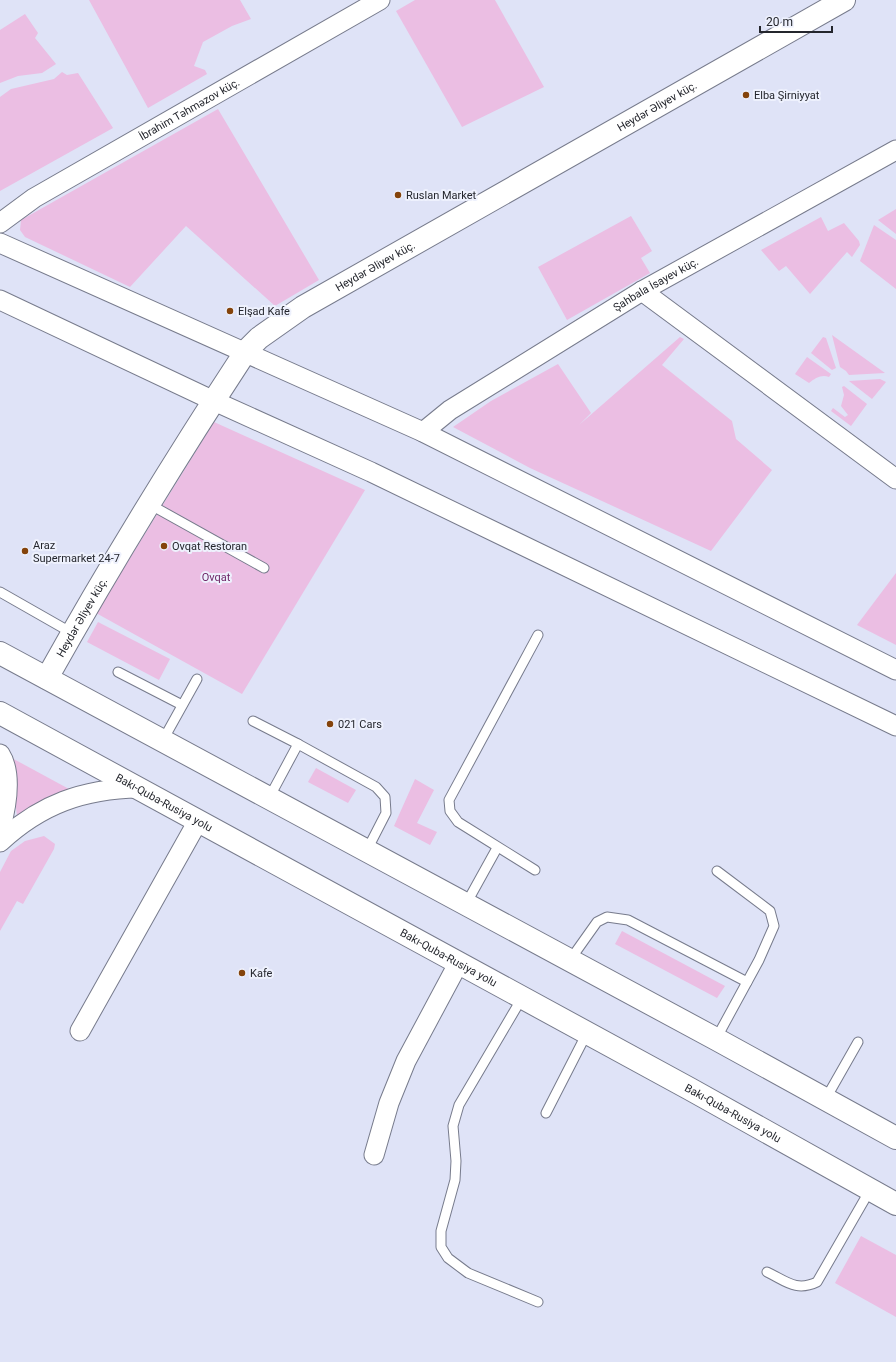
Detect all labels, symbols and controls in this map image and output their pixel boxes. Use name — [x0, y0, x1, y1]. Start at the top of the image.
scale bar — [760, 8, 832, 34]
text: 20 m — [766, 15, 793, 29]
street label: İbrahim Təhməzov küç. — [137, 75, 242, 143]
street label: Heydər Əliyev küç. — [615, 78, 699, 134]
place label: Elba Şirniyyat — [754, 89, 820, 102]
marker: Elba Şirniyyat — [741, 90, 751, 100]
place label: Ruslan Market — [406, 189, 477, 202]
marker: Ruslan Market — [393, 190, 403, 200]
street label: Heydər Əliyev küç. — [333, 238, 417, 294]
street label: Şahbala İsayev küç. — [611, 255, 701, 314]
place label: Elşad Kafe — [238, 305, 290, 318]
marker: Elşad Kafe — [225, 306, 235, 316]
place label: Araz Supermarket 24-7 — [33, 539, 120, 565]
place label: Ovqat Restoran — [172, 540, 247, 553]
marker: Ovqat Restoran — [159, 541, 169, 551]
marker: Araz Supermarket 24-7 — [20, 546, 30, 556]
park label: Ovqat — [202, 571, 231, 584]
street label: Heydər Əliyev küç. — [54, 575, 110, 659]
place label: 021 Cars — [338, 718, 382, 731]
marker: 021 Cars — [325, 719, 335, 729]
street label: Bakı-Quba-Rusiya yolu — [114, 771, 215, 834]
street label: Bakı-Quba-Rusiya yolu — [398, 926, 499, 989]
place label: Kafe — [250, 967, 273, 980]
marker: Kafe — [237, 968, 247, 978]
street label: Bakı-Quba-Rusiya yolu — [683, 1081, 783, 1145]

